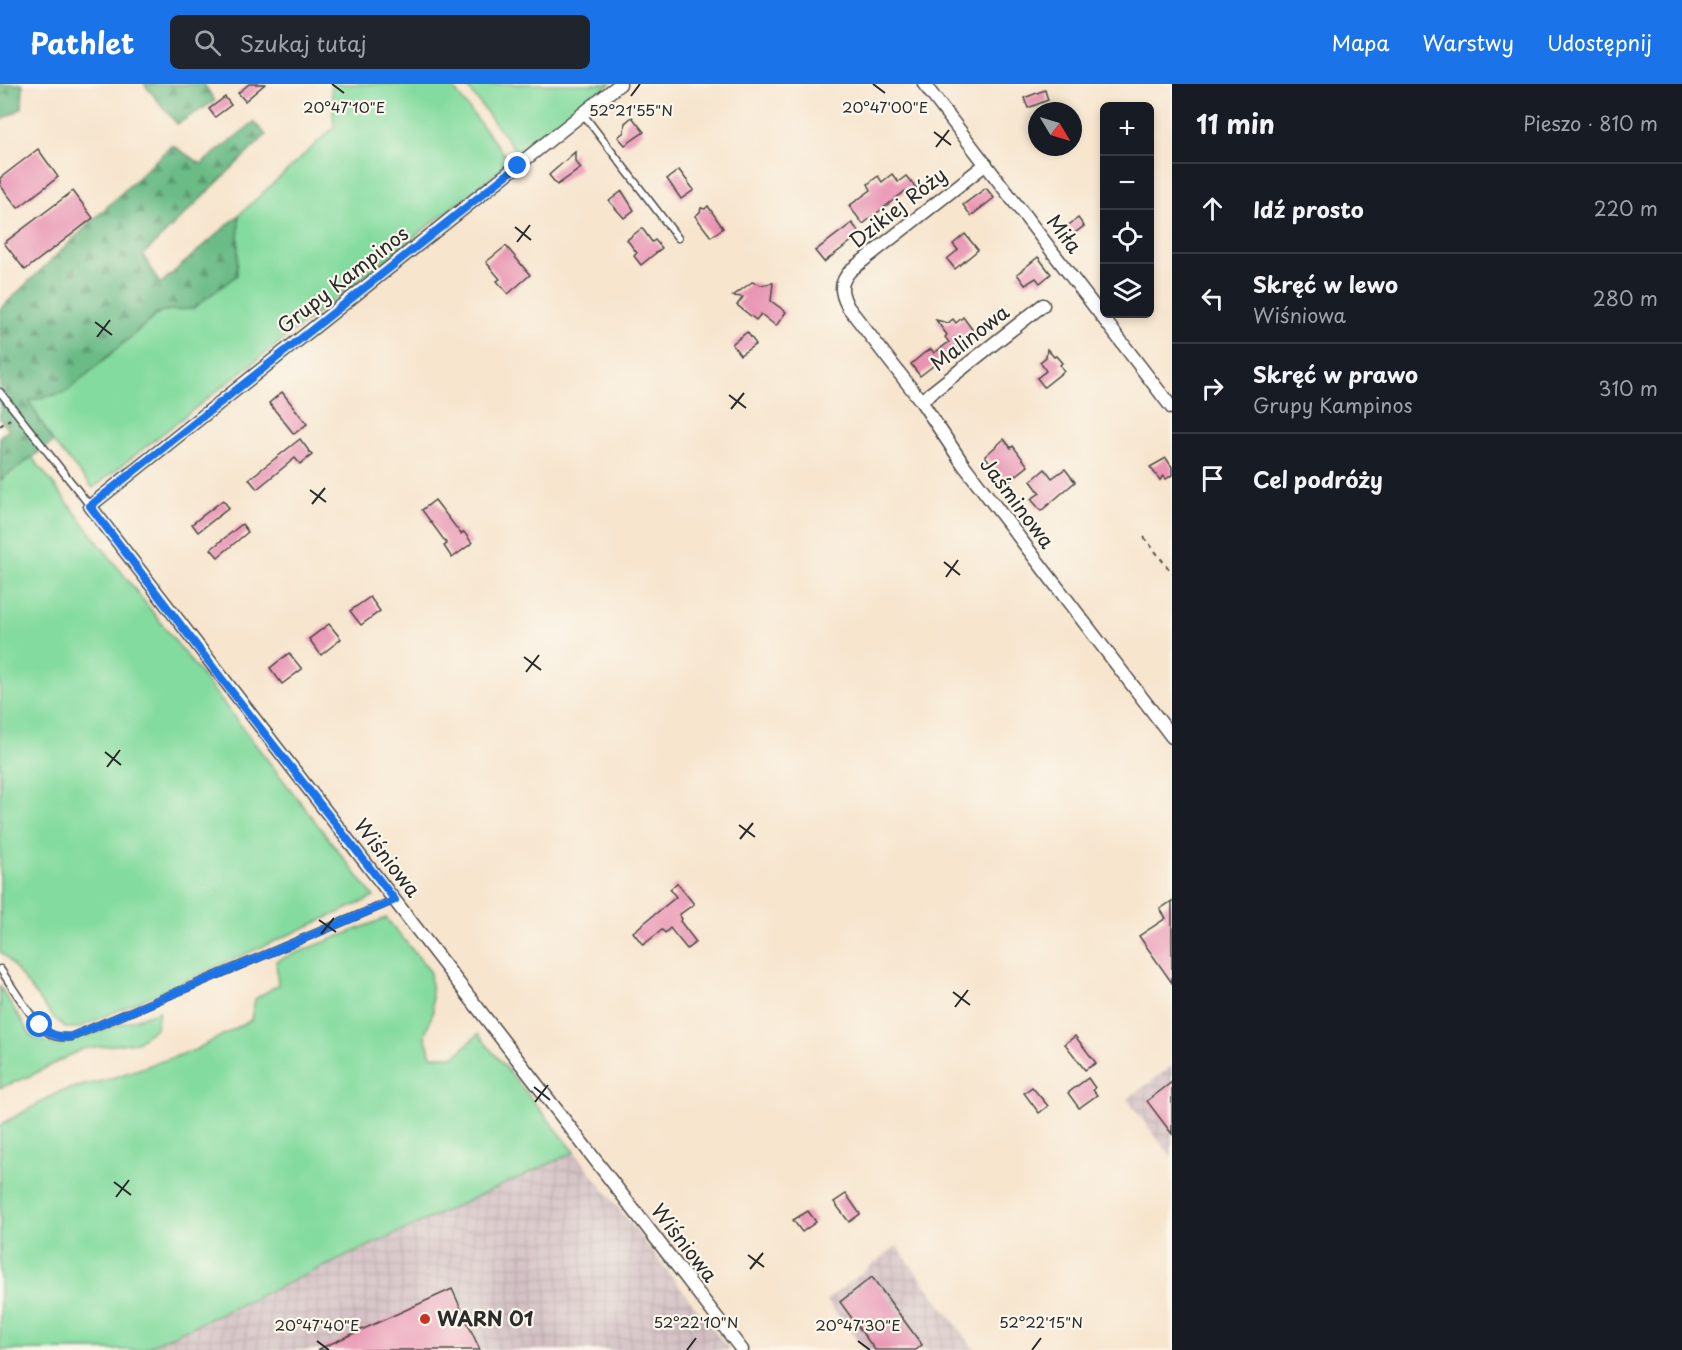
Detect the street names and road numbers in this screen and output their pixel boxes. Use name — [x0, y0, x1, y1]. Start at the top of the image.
street label: Dzikiej Róży — [842, 160, 953, 255]
street label: Miła — [1040, 208, 1090, 260]
street label: Grupy Kampinos — [270, 218, 415, 340]
street label: Malinowa — [924, 297, 1016, 378]
street label: Jaśminowa — [973, 450, 1062, 555]
street label: Wiśniowa — [347, 812, 429, 904]
street label: Wiśniowa — [644, 1197, 726, 1289]

